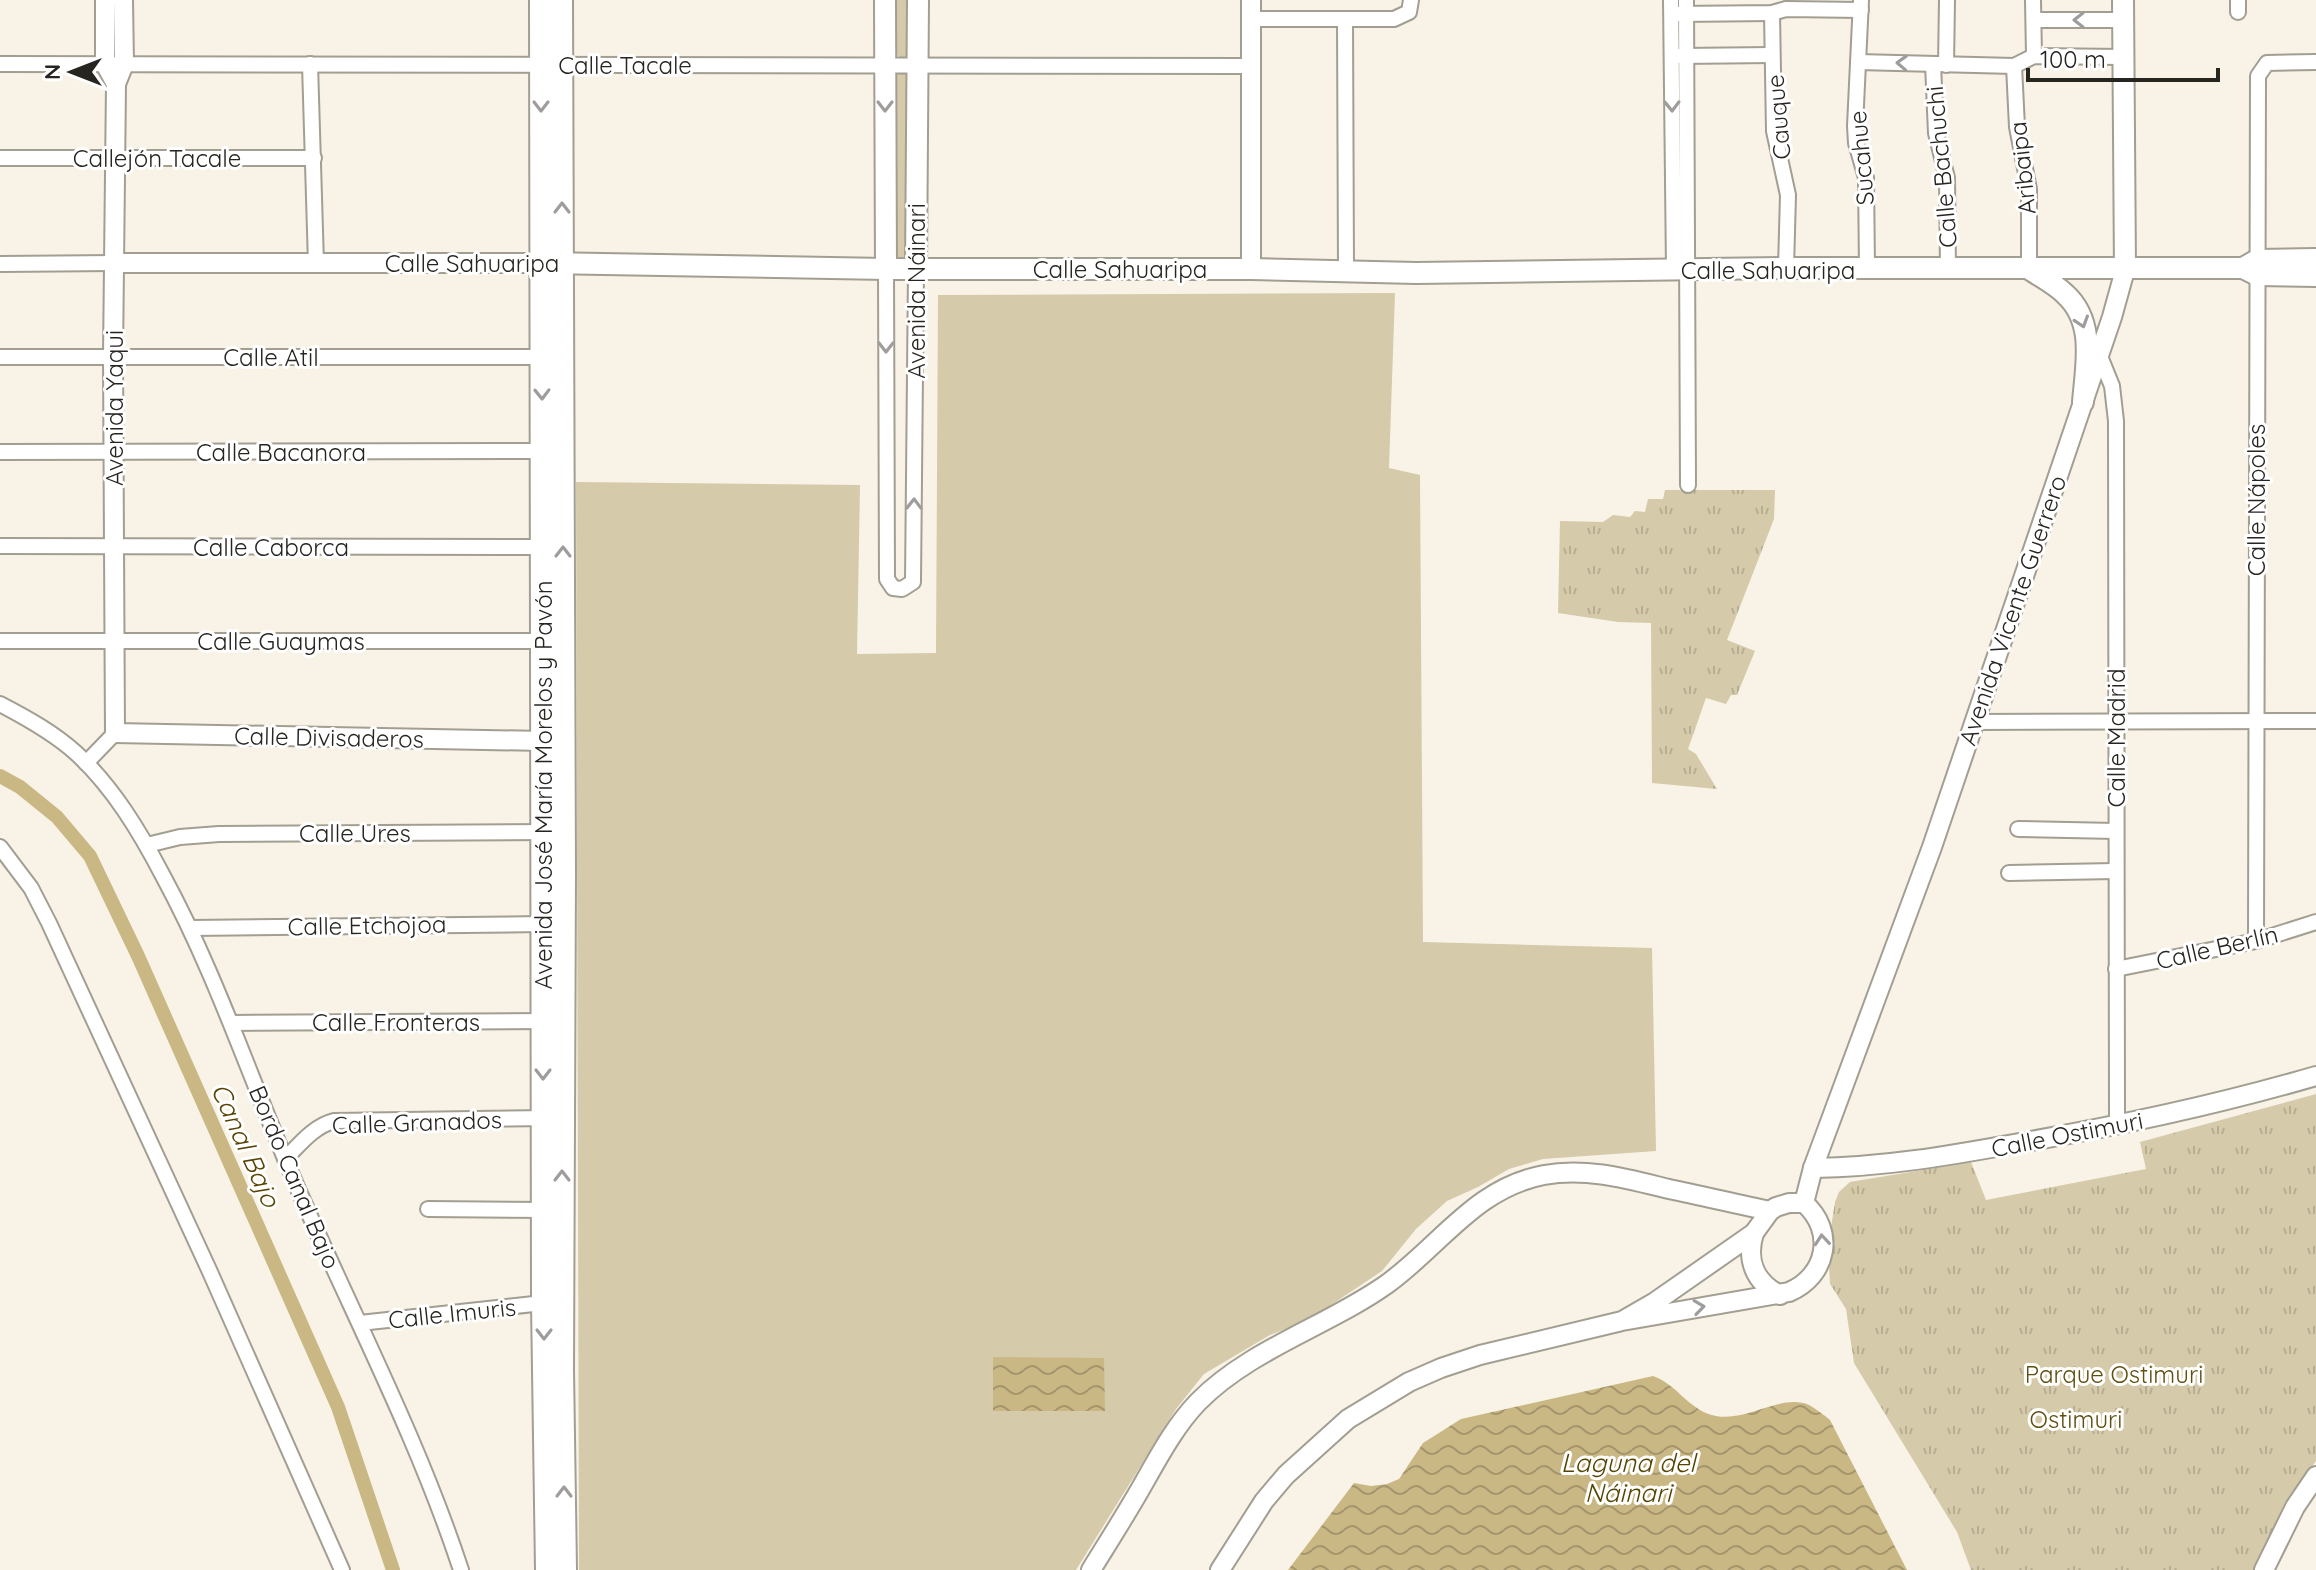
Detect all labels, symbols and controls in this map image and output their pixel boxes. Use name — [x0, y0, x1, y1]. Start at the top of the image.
one-way arrow — [2072, 11, 2085, 29]
north arrow — [32, 32, 112, 112]
scale bar — [2028, 32, 2218, 82]
text: 100 m — [2040, 44, 2106, 74]
street label: Calle Tacale — [558, 50, 692, 80]
one-way arrow — [1895, 55, 1908, 72]
text: N — [38, 64, 66, 80]
street label: Cauque — [1759, 73, 1797, 161]
street label: Calle Bachuchi — [1919, 85, 1963, 249]
one-way arrow — [532, 100, 550, 113]
one-way arrow — [876, 100, 894, 113]
one-way arrow — [1663, 100, 1681, 113]
street label: Sucahue — [1842, 109, 1880, 207]
street label: Aribaipa — [2002, 120, 2042, 216]
street label: Callejón Tacale — [73, 143, 241, 173]
one-way arrow — [554, 201, 571, 214]
street label: Avenida Náinari — [901, 203, 931, 379]
street label: Calle Sahuaripa — [385, 248, 559, 278]
street label: Calle Sahuaripa — [1033, 254, 1207, 284]
street label: Calle Sahuaripa — [1681, 255, 1855, 285]
one-way arrow — [2073, 315, 2089, 328]
street label: Avenida Yaqui — [99, 330, 129, 486]
one-way arrow — [877, 341, 895, 354]
street label: Calle Atil — [223, 342, 319, 372]
one-way arrow — [533, 388, 551, 401]
street label: Calle Nápoles — [2241, 424, 2271, 576]
street label: Calle Bacanora — [196, 437, 366, 467]
street label: Avenida Vicente Guerrero — [1952, 471, 2072, 749]
one-way arrow — [905, 497, 923, 510]
street label: Calle Caborca — [193, 532, 349, 562]
one-way arrow — [554, 545, 572, 558]
street label: Avenida José María Morelos y Pavón — [528, 581, 558, 989]
street label: Calle Guaymas — [197, 626, 365, 656]
street label: Calle Madrid — [2101, 669, 2131, 807]
street label: Calle Divisaderos — [234, 720, 424, 754]
street label: Calle Ures — [299, 818, 411, 848]
street label: Calle Etchojoa — [287, 909, 447, 941]
street label: Calle Berlín — [2153, 918, 2281, 976]
street label: Calle Fronteras — [312, 1007, 480, 1037]
one-way arrow — [534, 1068, 552, 1081]
water label: Canal Bajo — [204, 1078, 288, 1213]
street label: Bordo Canal Bajo — [243, 1081, 347, 1273]
street label: Calle Granados — [332, 1104, 502, 1140]
street label: Calle Ostimuri — [1989, 1105, 2145, 1163]
one-way arrow — [553, 1169, 571, 1182]
one-way arrow — [1814, 1233, 1831, 1246]
street label: Calle Imuris — [387, 1291, 517, 1335]
one-way arrow — [1692, 1299, 1706, 1316]
one-way arrow — [535, 1328, 552, 1341]
park label: Parque Ostimuri — [2025, 1359, 2203, 1389]
park label: Ostimuri — [2030, 1404, 2122, 1434]
water label: Laguna del Náinari — [1561, 1446, 1698, 1509]
one-way arrow — [555, 1485, 573, 1498]

